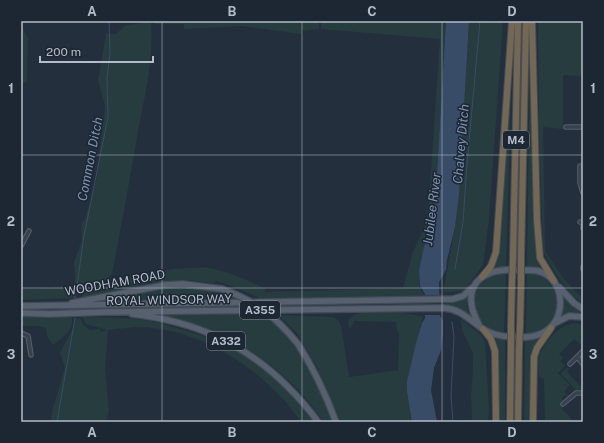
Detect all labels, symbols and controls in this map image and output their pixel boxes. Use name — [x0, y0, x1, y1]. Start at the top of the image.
text: A — [87, 4, 97, 19]
text: B — [228, 4, 237, 19]
text: C — [367, 4, 377, 19]
text: D — [507, 4, 517, 19]
scale bar — [40, 38, 153, 64]
text: 200 m — [46, 45, 81, 59]
text: 1 — [8, 81, 14, 96]
text: 1 — [590, 81, 596, 96]
water label: Chalvey Ditch — [450, 103, 472, 185]
water label: Common Ditch — [74, 116, 106, 202]
road number: M4 — [503, 131, 529, 149]
water label: Jubilee River — [420, 171, 444, 246]
text: 2 — [7, 214, 15, 229]
text: 2 — [589, 214, 597, 229]
street label: WOODHAM ROAD — [64, 267, 166, 299]
street label: ROYAL WINDSOR WAY — [106, 292, 233, 308]
road number: A355 — [240, 301, 280, 319]
road number: A332 — [207, 332, 245, 350]
text: 3 — [7, 347, 16, 362]
text: 3 — [589, 347, 598, 362]
text: A — [87, 425, 97, 440]
text: B — [228, 425, 237, 440]
text: C — [367, 425, 377, 440]
text: D — [507, 425, 517, 440]

